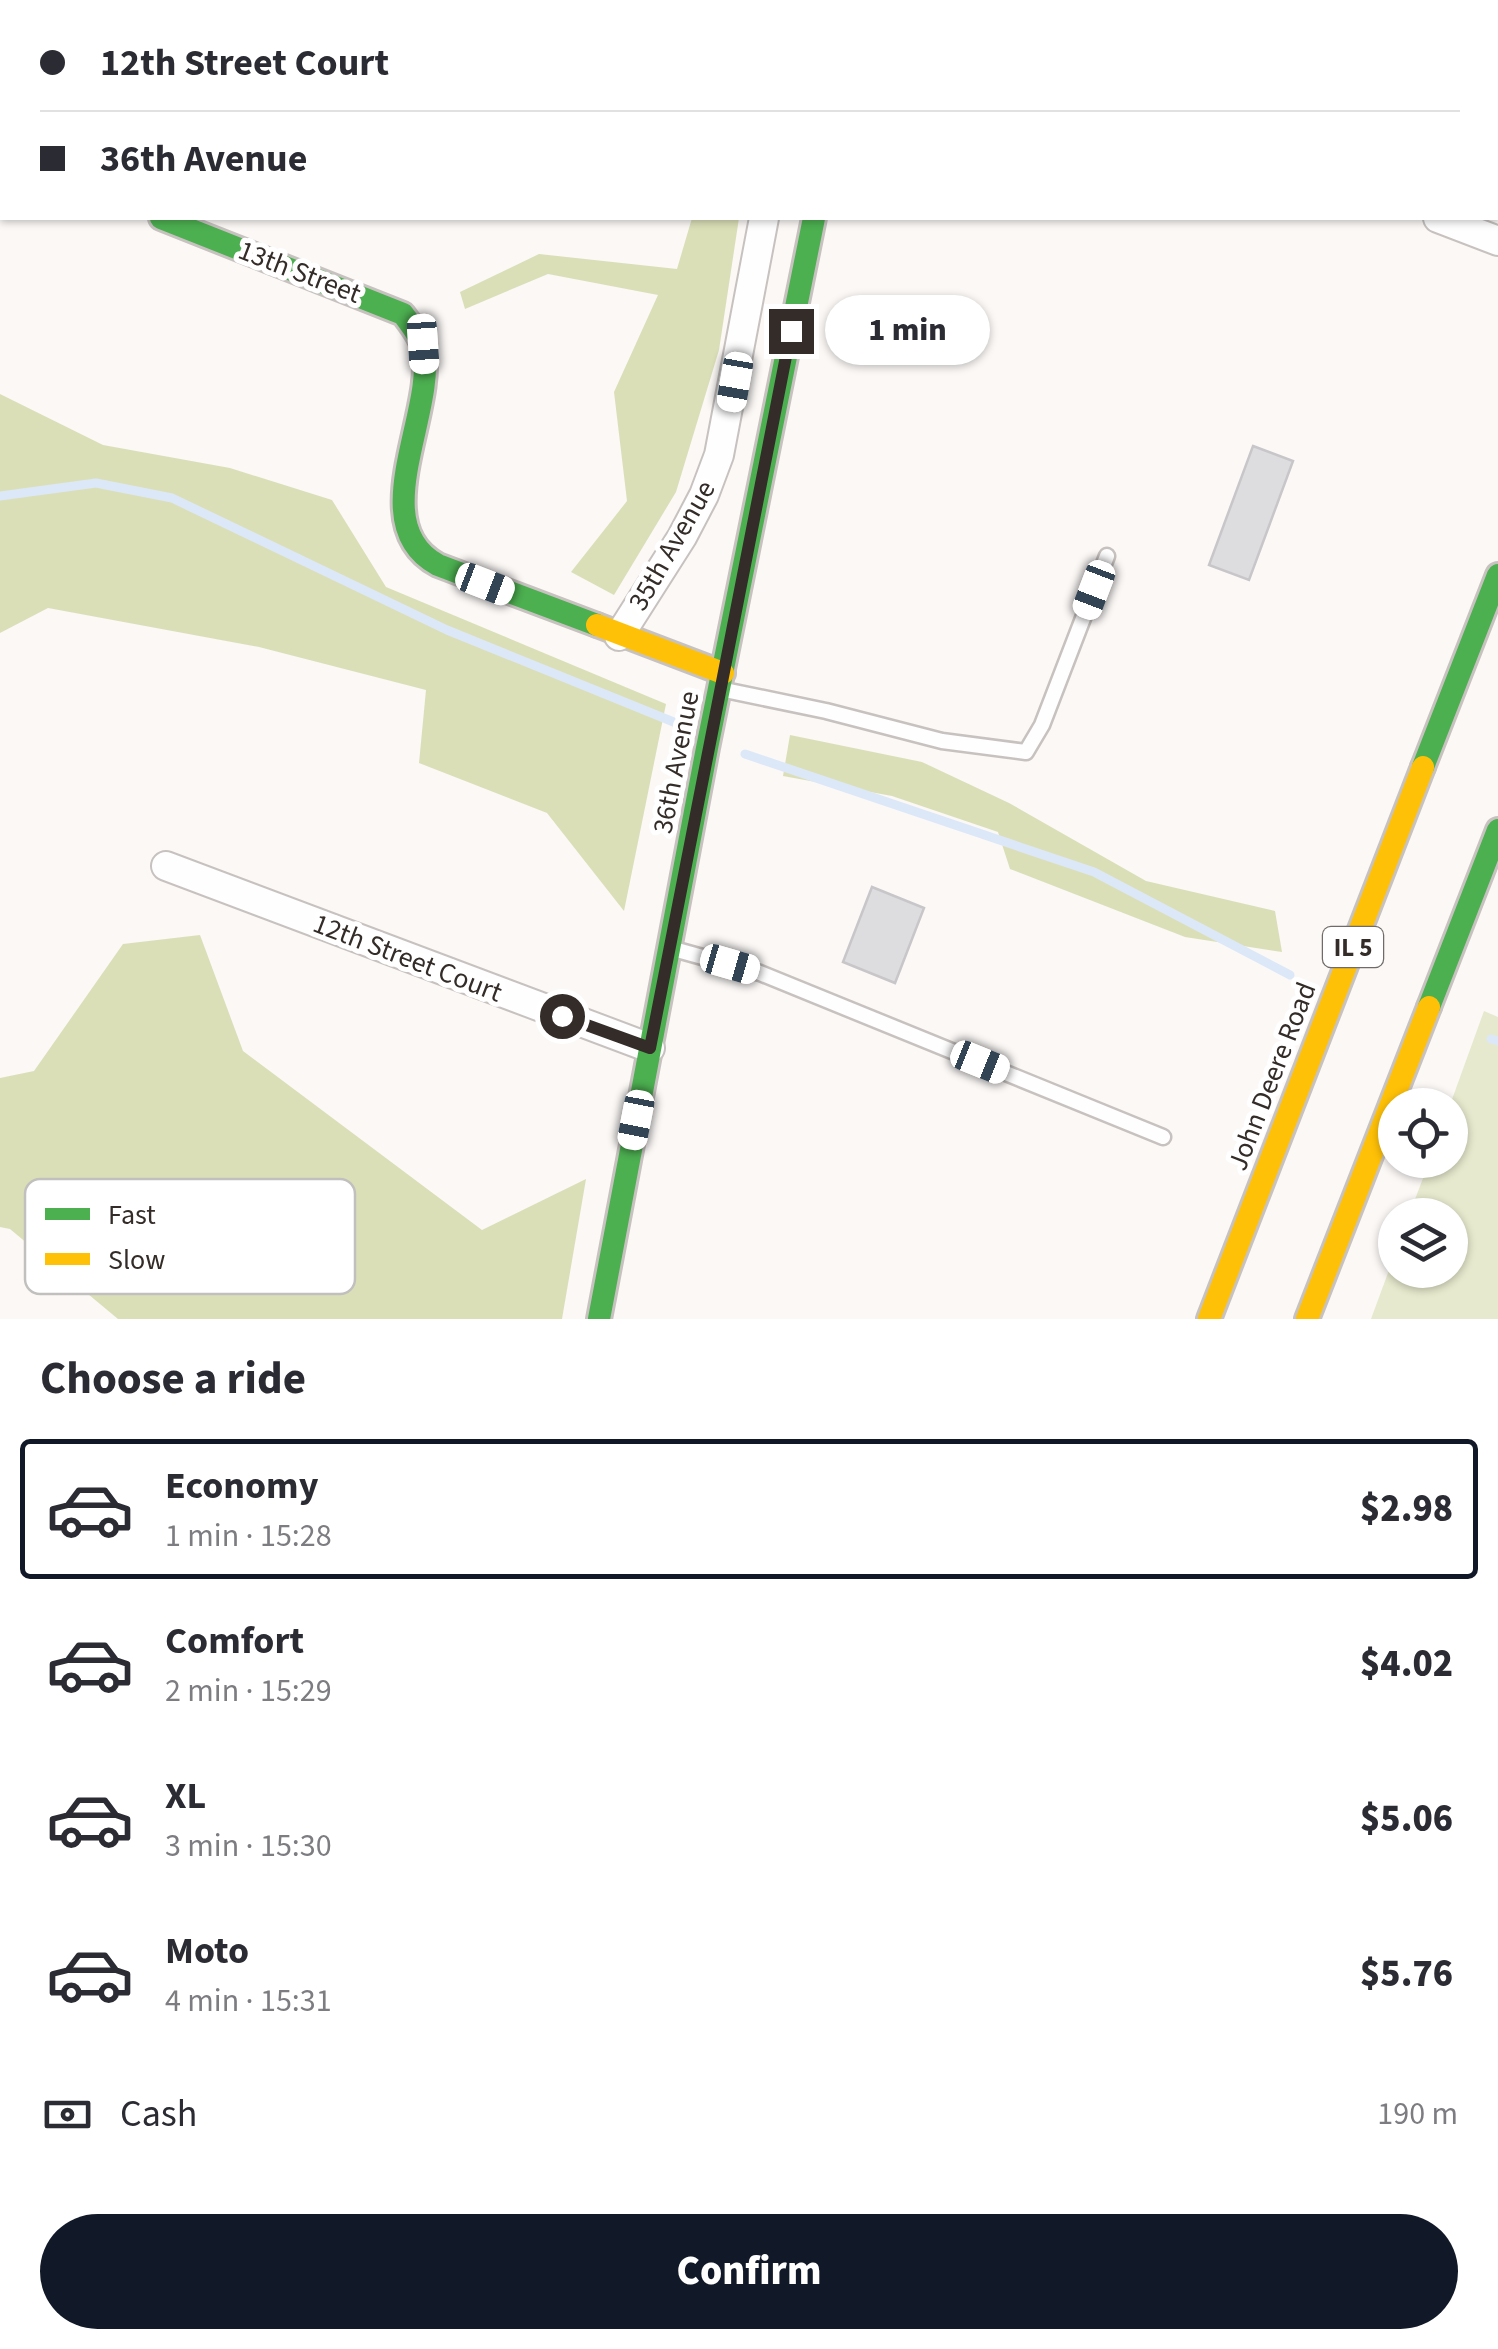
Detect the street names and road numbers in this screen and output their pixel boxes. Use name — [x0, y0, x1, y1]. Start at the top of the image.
street label: 13th Street — [233, 230, 367, 314]
street label: 35th Avenue — [618, 473, 725, 618]
street label: 36th Avenue — [643, 687, 709, 837]
street label: 12th Street Court — [307, 904, 508, 1013]
road number: IL 5 — [1323, 927, 1383, 967]
street label: John Deere Road — [1218, 976, 1326, 1176]

